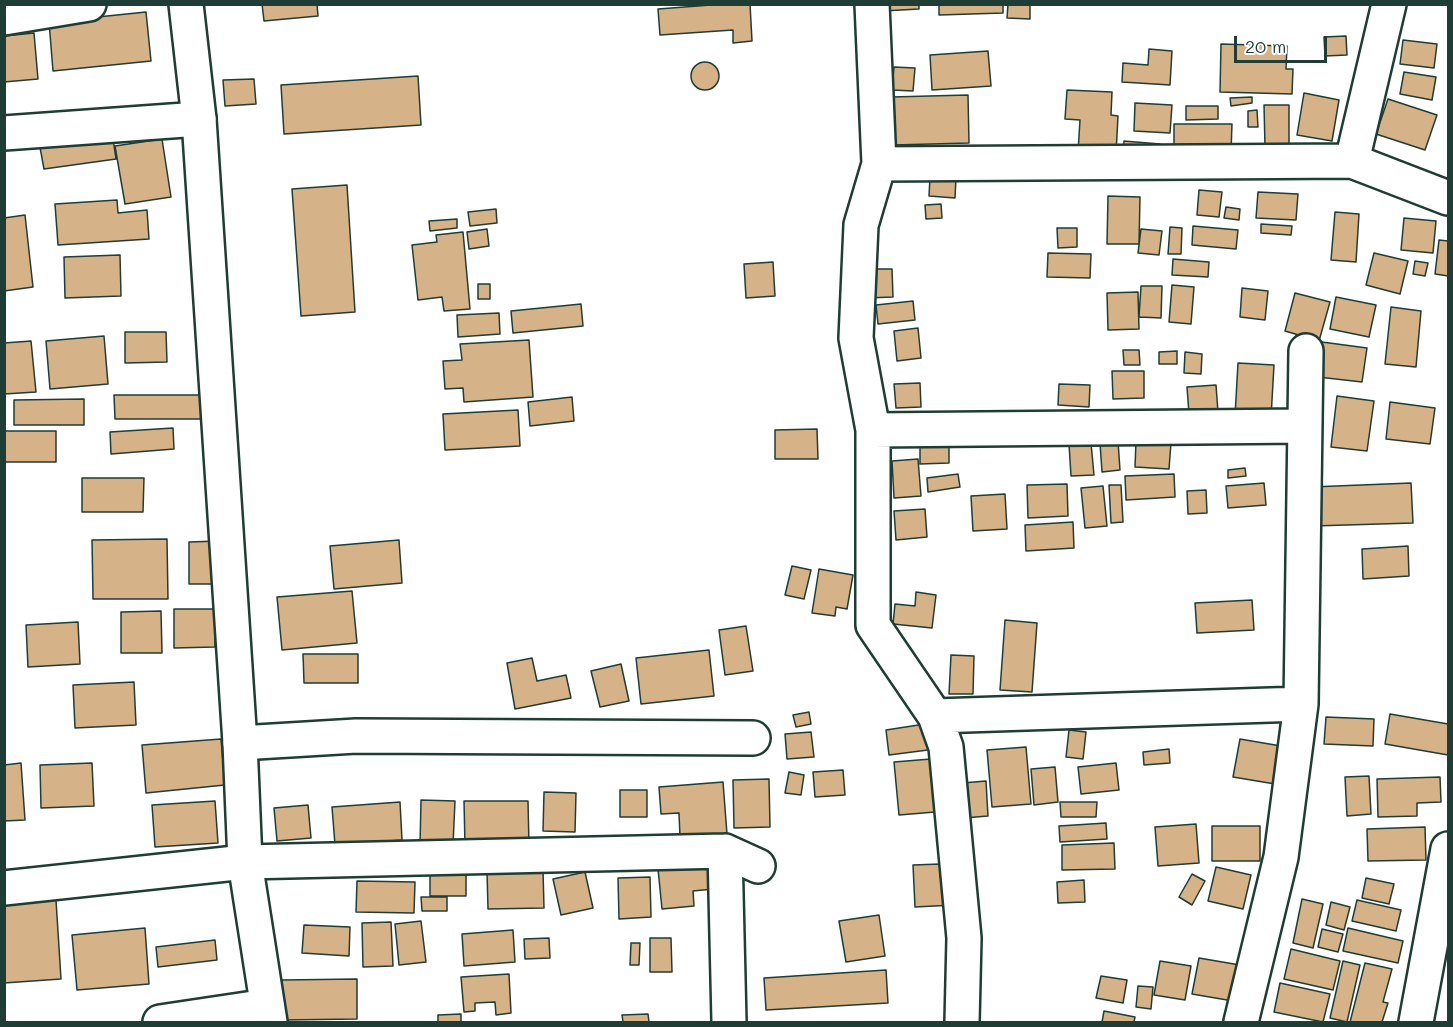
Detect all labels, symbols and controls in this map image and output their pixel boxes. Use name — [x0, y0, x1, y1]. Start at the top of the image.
scale bar — [1237, 24, 1330, 62]
text: 20 m — [1245, 34, 1286, 58]

